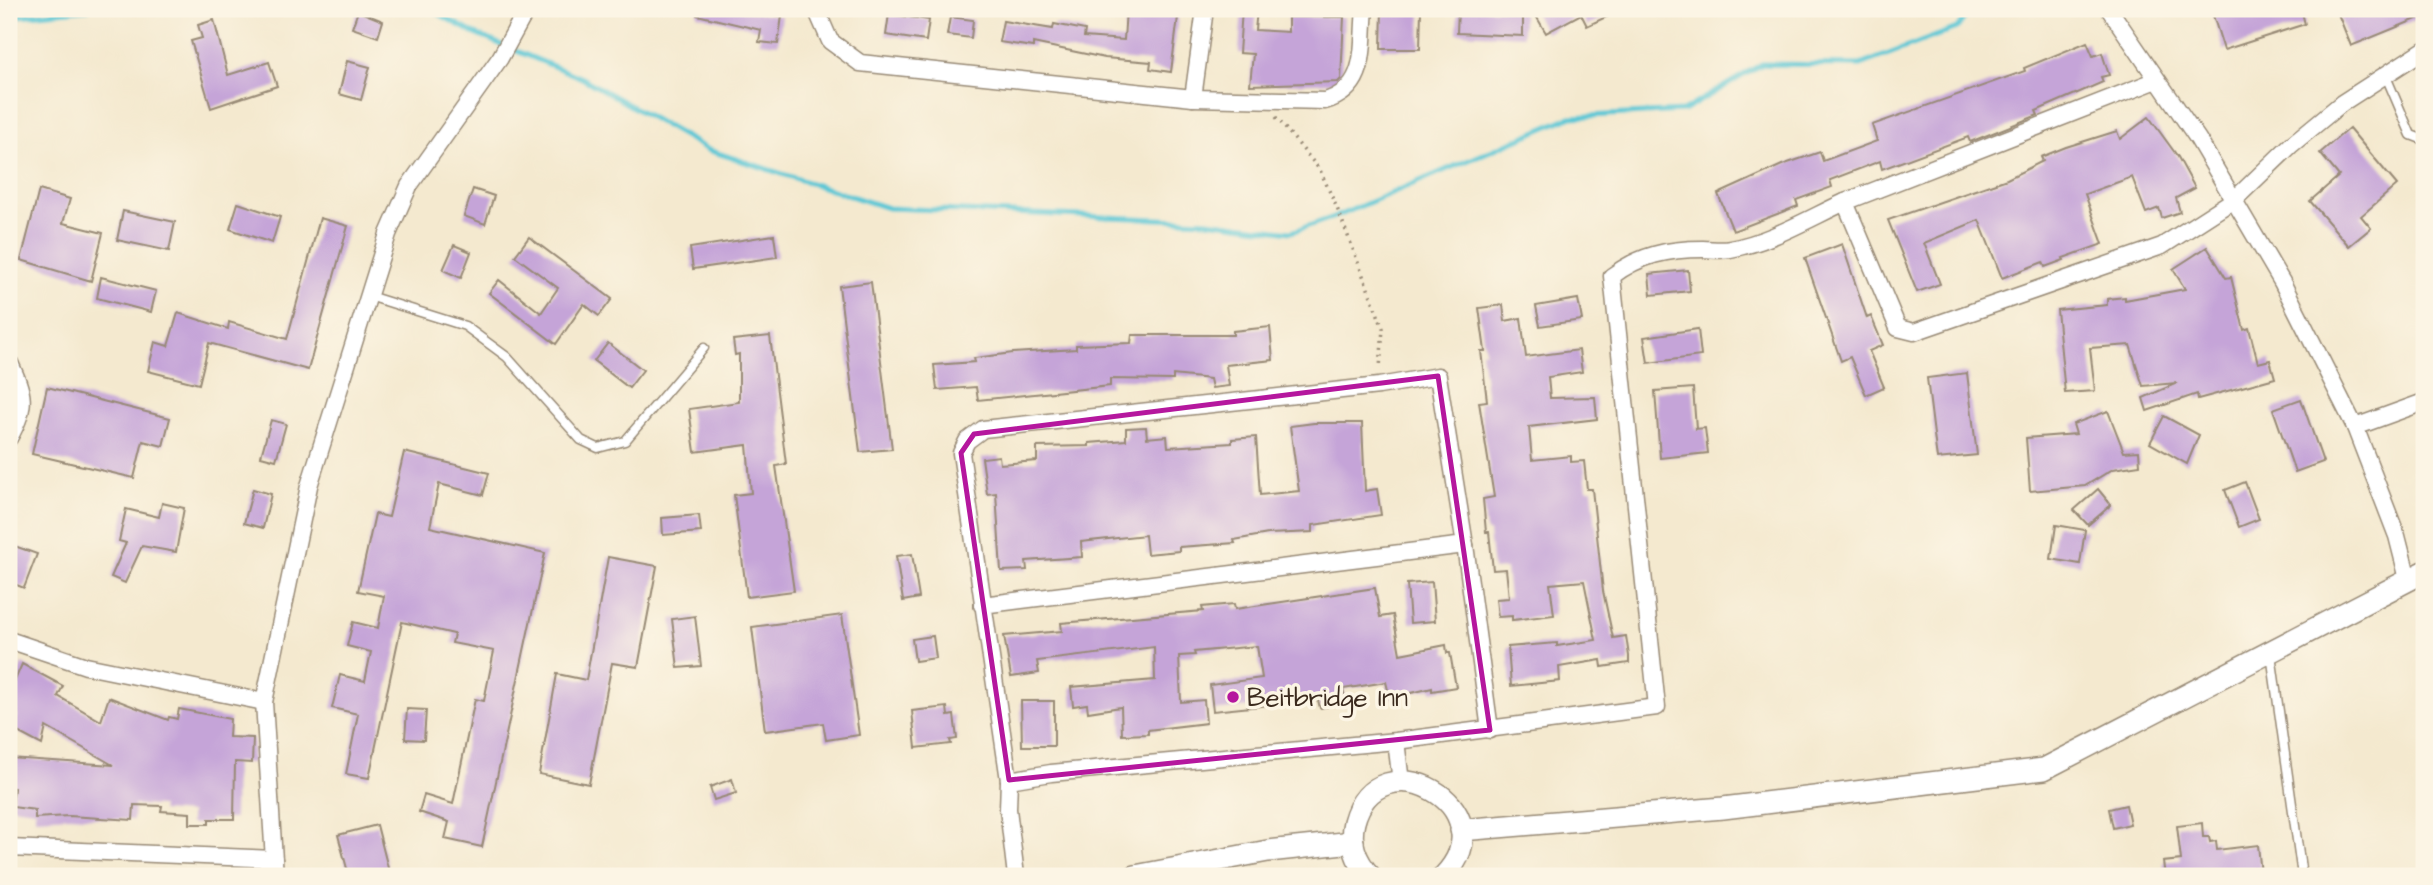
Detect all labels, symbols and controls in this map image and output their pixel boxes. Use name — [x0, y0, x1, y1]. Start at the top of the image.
place label: Beitbridge Inn — [1247, 680, 1408, 718]
marker: Beitbridge Inn — [1225, 689, 1241, 705]

